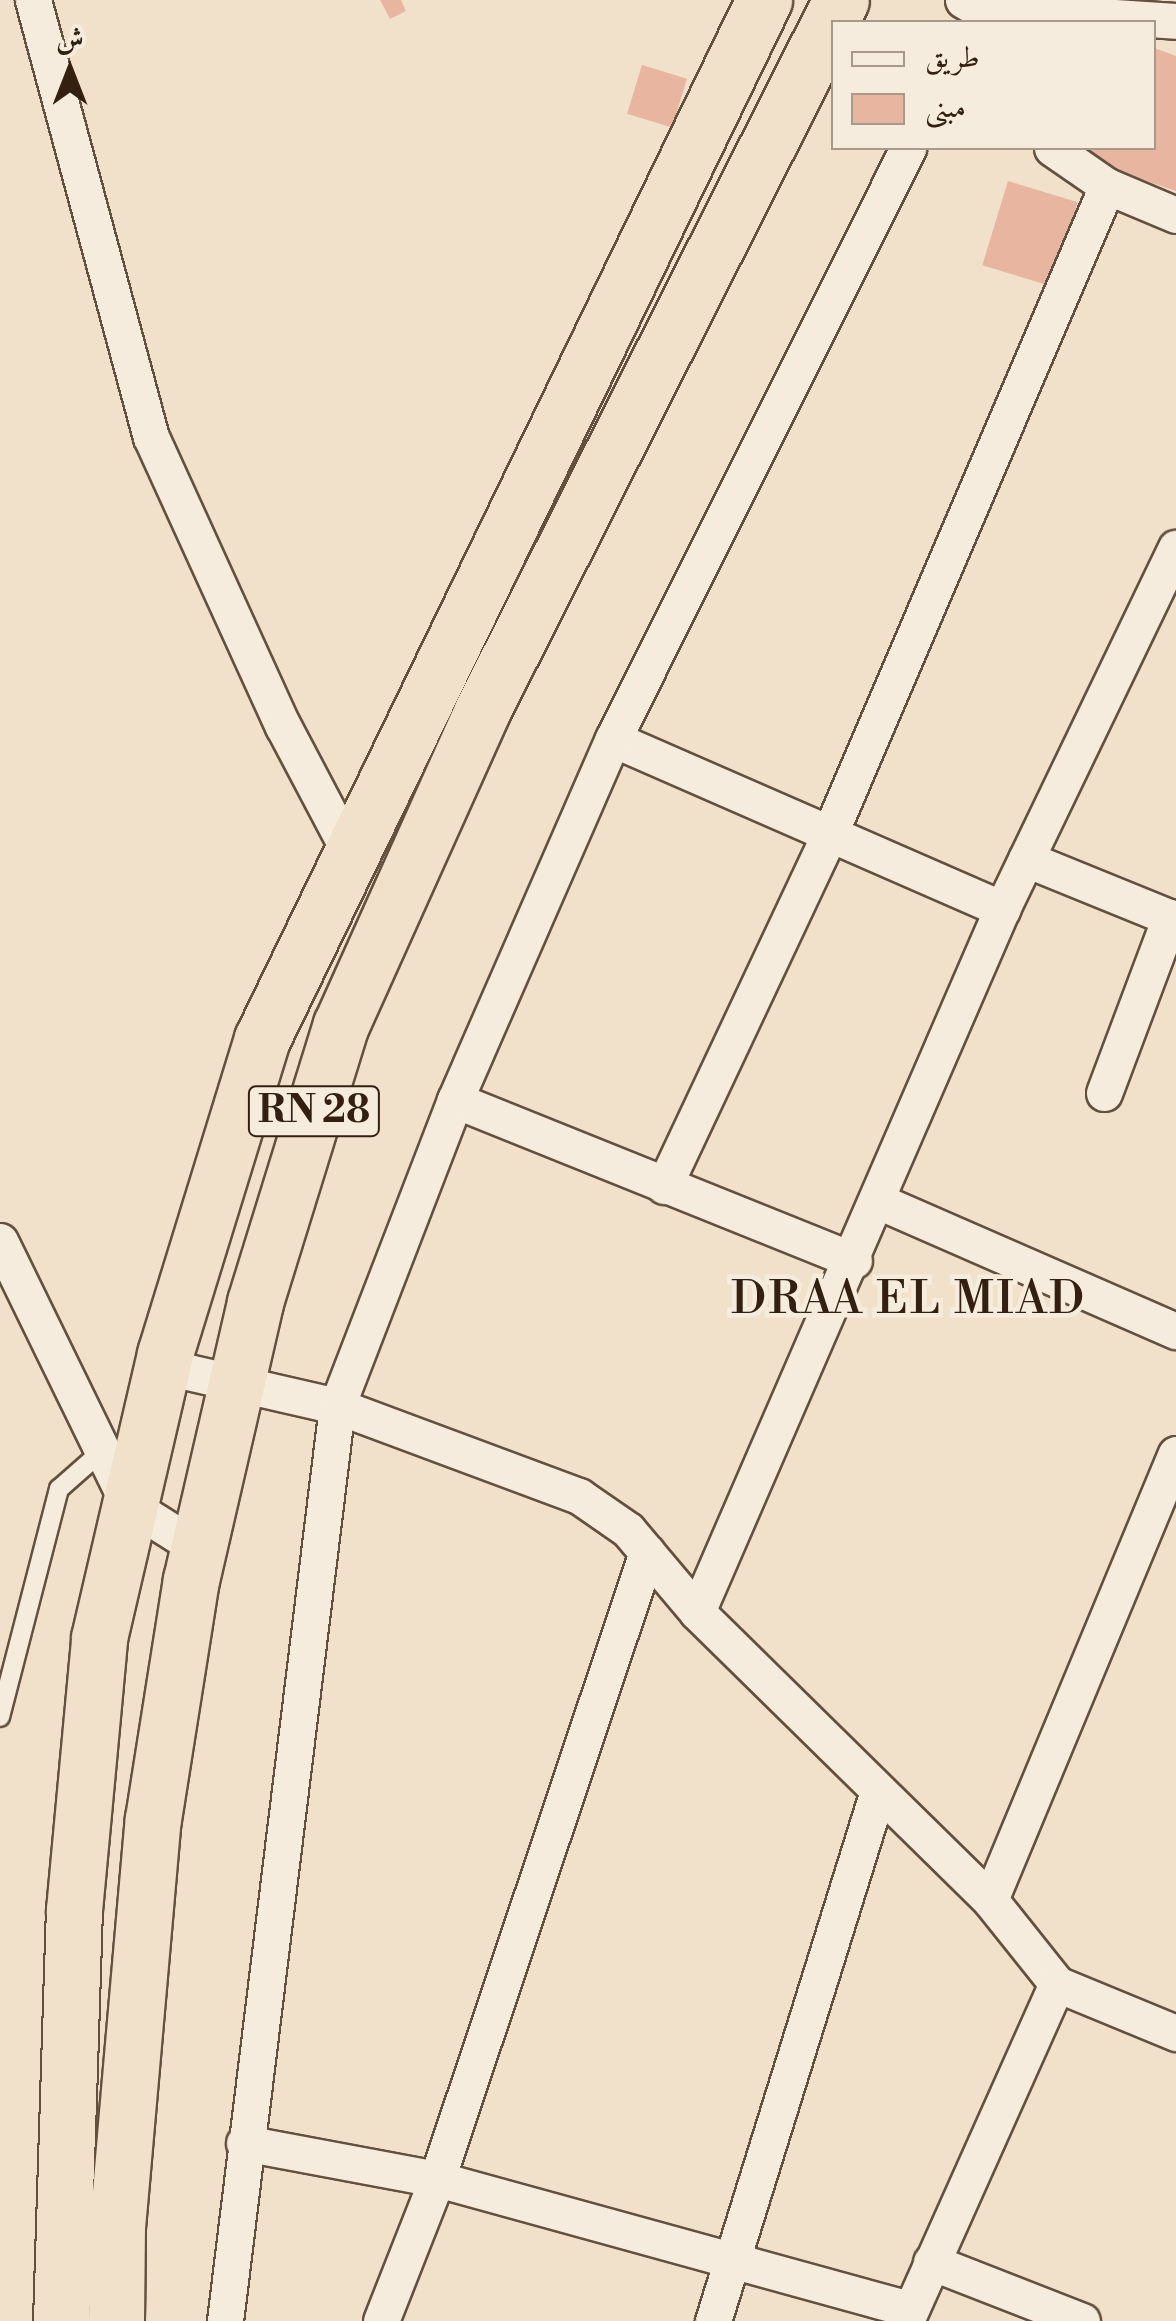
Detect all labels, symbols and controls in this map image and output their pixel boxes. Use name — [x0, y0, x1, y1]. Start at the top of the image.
north arrow — [20, 20, 120, 120]
legend — [831, 20, 1156, 150]
text: ش — [56, 22, 84, 57]
text: طريق — [925, 39, 980, 77]
text: مبنى — [925, 89, 966, 127]
road number: RN 28 — [246, 1078, 382, 1144]
district label: DRAA EL MIAD — [731, 1273, 1087, 1327]

